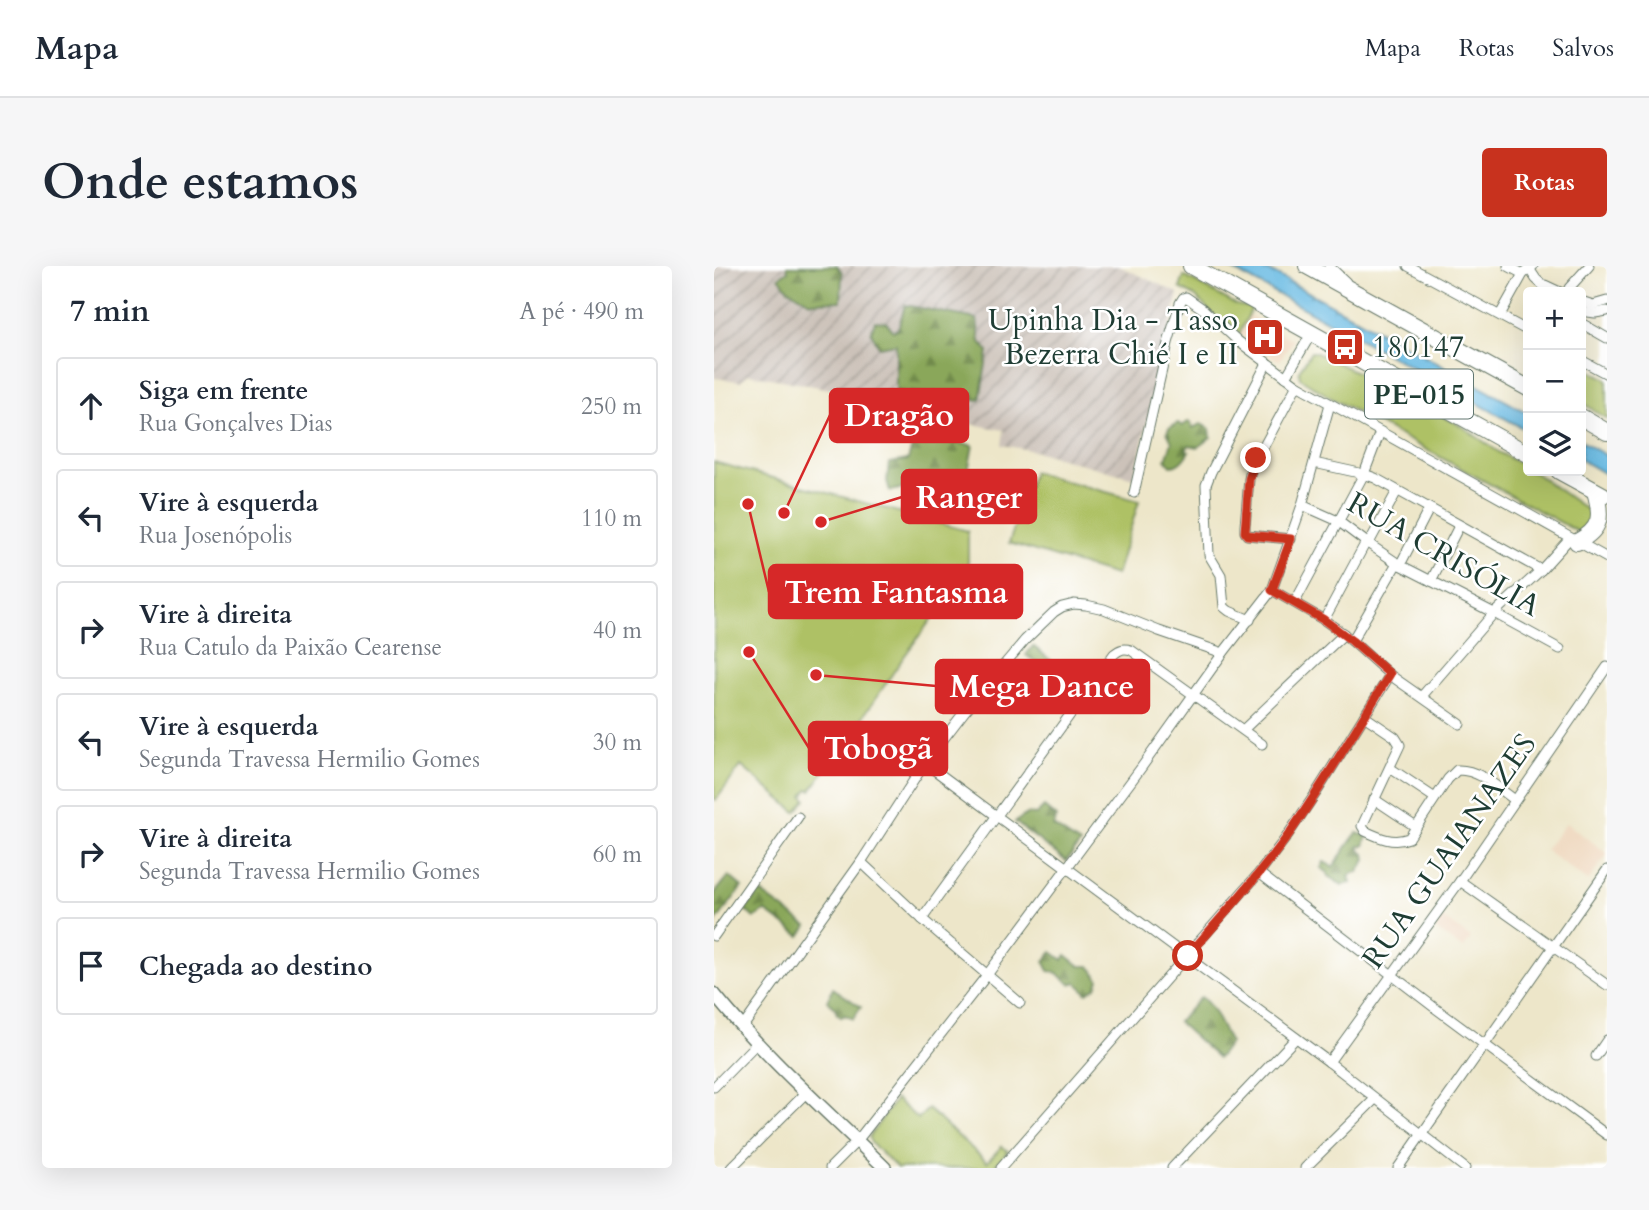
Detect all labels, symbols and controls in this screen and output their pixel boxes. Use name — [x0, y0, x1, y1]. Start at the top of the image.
text: Mapa — [35, 26, 119, 71]
text: Mapa — [1365, 32, 1421, 65]
text: Rotas — [1459, 32, 1514, 65]
text: Salvos — [1552, 32, 1614, 65]
button: Rotas — [1482, 148, 1607, 217]
text: Onde estamos — [42, 149, 358, 216]
map controls — [1523, 287, 1586, 476]
button: + — [1523, 287, 1586, 350]
text: 7 min — [70, 291, 150, 332]
text: A pé · 490 m — [520, 296, 644, 327]
place label: Upinha Dia - Tasso Bezerra Chié I e II — [988, 300, 1238, 375]
hospital icon: Upinha Dia - Tasso Bezerra Chié I e II — [1244, 316, 1286, 358]
bus stop icon: 180147 — [1324, 326, 1366, 368]
place label: 180147 — [1372, 327, 1464, 368]
button: − — [1523, 350, 1586, 413]
road number: PE-015 — [1365, 370, 1473, 418]
text: Siga em frente — [139, 373, 308, 408]
icon: ahead — [72, 387, 110, 425]
callout: Dragão — [830, 389, 968, 442]
text: 250 m — [581, 391, 642, 422]
text: Dragão — [844, 394, 954, 438]
text: Rua Gonçalves Dias — [139, 408, 332, 439]
button: layers — [1523, 413, 1586, 476]
route end — [1240, 442, 1271, 473]
callout: Ranger — [902, 470, 1036, 523]
text: Ranger — [916, 476, 1022, 520]
street label: RUA CRISÓLIA — [1340, 482, 1548, 627]
text: Vire à esquerda — [139, 485, 319, 520]
icon: left — [72, 499, 110, 537]
text: 110 m — [581, 503, 642, 534]
text: Rua Josenópolis — [139, 520, 292, 551]
callout: Trem Fantasma — [769, 565, 1022, 618]
text: Trem Fantasma — [784, 571, 1008, 615]
text: Vire à direita — [139, 597, 292, 632]
icon: right — [72, 611, 110, 649]
text: 40 m — [593, 615, 642, 646]
text: Rua Catulo da Paixão Cearense — [139, 632, 442, 663]
callout: Mega Dance — [936, 660, 1149, 713]
text: Mega Dance — [950, 665, 1134, 709]
text: Vire à esquerda — [139, 709, 319, 744]
callout: Tobogã — [809, 722, 947, 775]
icon: left — [72, 723, 110, 761]
street label: RUA GUAIANAZES — [1353, 726, 1546, 977]
text: 30 m — [593, 727, 642, 758]
text: Tobogã — [823, 727, 933, 771]
text: Segunda Travessa Hermilio Gomes — [139, 744, 480, 775]
text: Vire à direita — [139, 821, 292, 856]
icon: right — [72, 835, 110, 873]
text: 60 m — [593, 839, 642, 870]
text: Segunda Travessa Hermilio Gomes — [139, 856, 480, 887]
route start — [1172, 940, 1203, 971]
icon: arrive — [72, 947, 110, 985]
text: Chegada ao destino — [139, 949, 372, 984]

